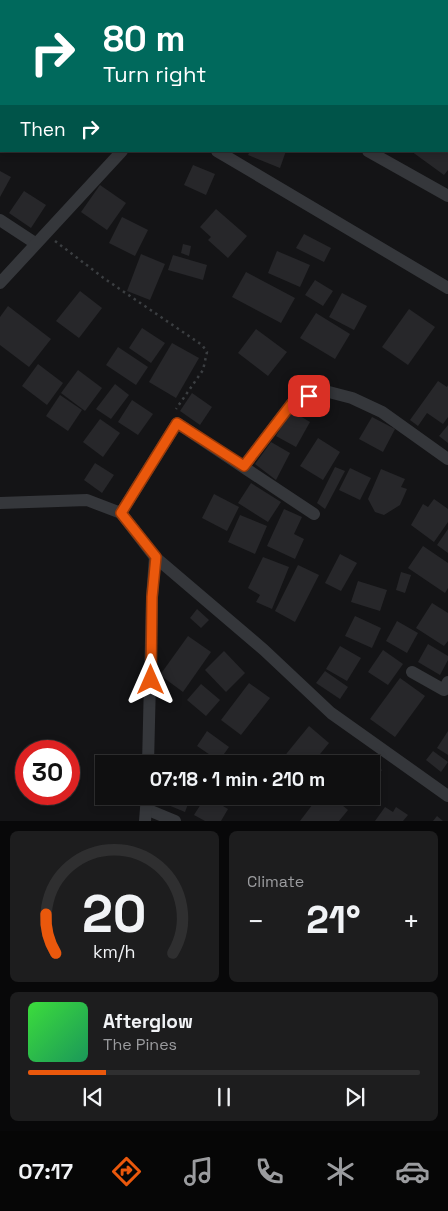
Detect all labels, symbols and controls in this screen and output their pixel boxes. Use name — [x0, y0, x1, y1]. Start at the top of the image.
text: 80 m — [103, 17, 185, 61]
icon: right — [20, 20, 85, 85]
text: Turn right — [103, 60, 206, 88]
icon: right — [76, 115, 104, 143]
text: Then — [20, 117, 66, 142]
pin — [288, 375, 330, 417]
icon: arrive — [295, 382, 323, 410]
position arrow — [124, 653, 176, 705]
speed limit sign: 30 — [15, 740, 80, 805]
text: 07:18 · 1 min · 210 m — [150, 767, 325, 792]
text: Climate — [247, 871, 304, 892]
text: 20 — [82, 881, 147, 947]
text: 21° — [306, 896, 361, 944]
text: − — [247, 903, 264, 939]
text: + — [403, 903, 420, 939]
text: km/h — [93, 940, 136, 963]
text: Afterglow — [103, 1009, 193, 1034]
text: The Pines — [103, 1034, 177, 1055]
icon: previous — [79, 1083, 107, 1111]
icon: pause — [210, 1083, 238, 1111]
icon: next — [341, 1083, 369, 1111]
icon: directions — [109, 1154, 144, 1189]
icon: music — [181, 1154, 216, 1189]
icon: phone — [252, 1154, 287, 1189]
icon: climate — [323, 1154, 358, 1189]
icon: car — [395, 1154, 430, 1189]
text: 07:17 — [18, 1157, 73, 1185]

